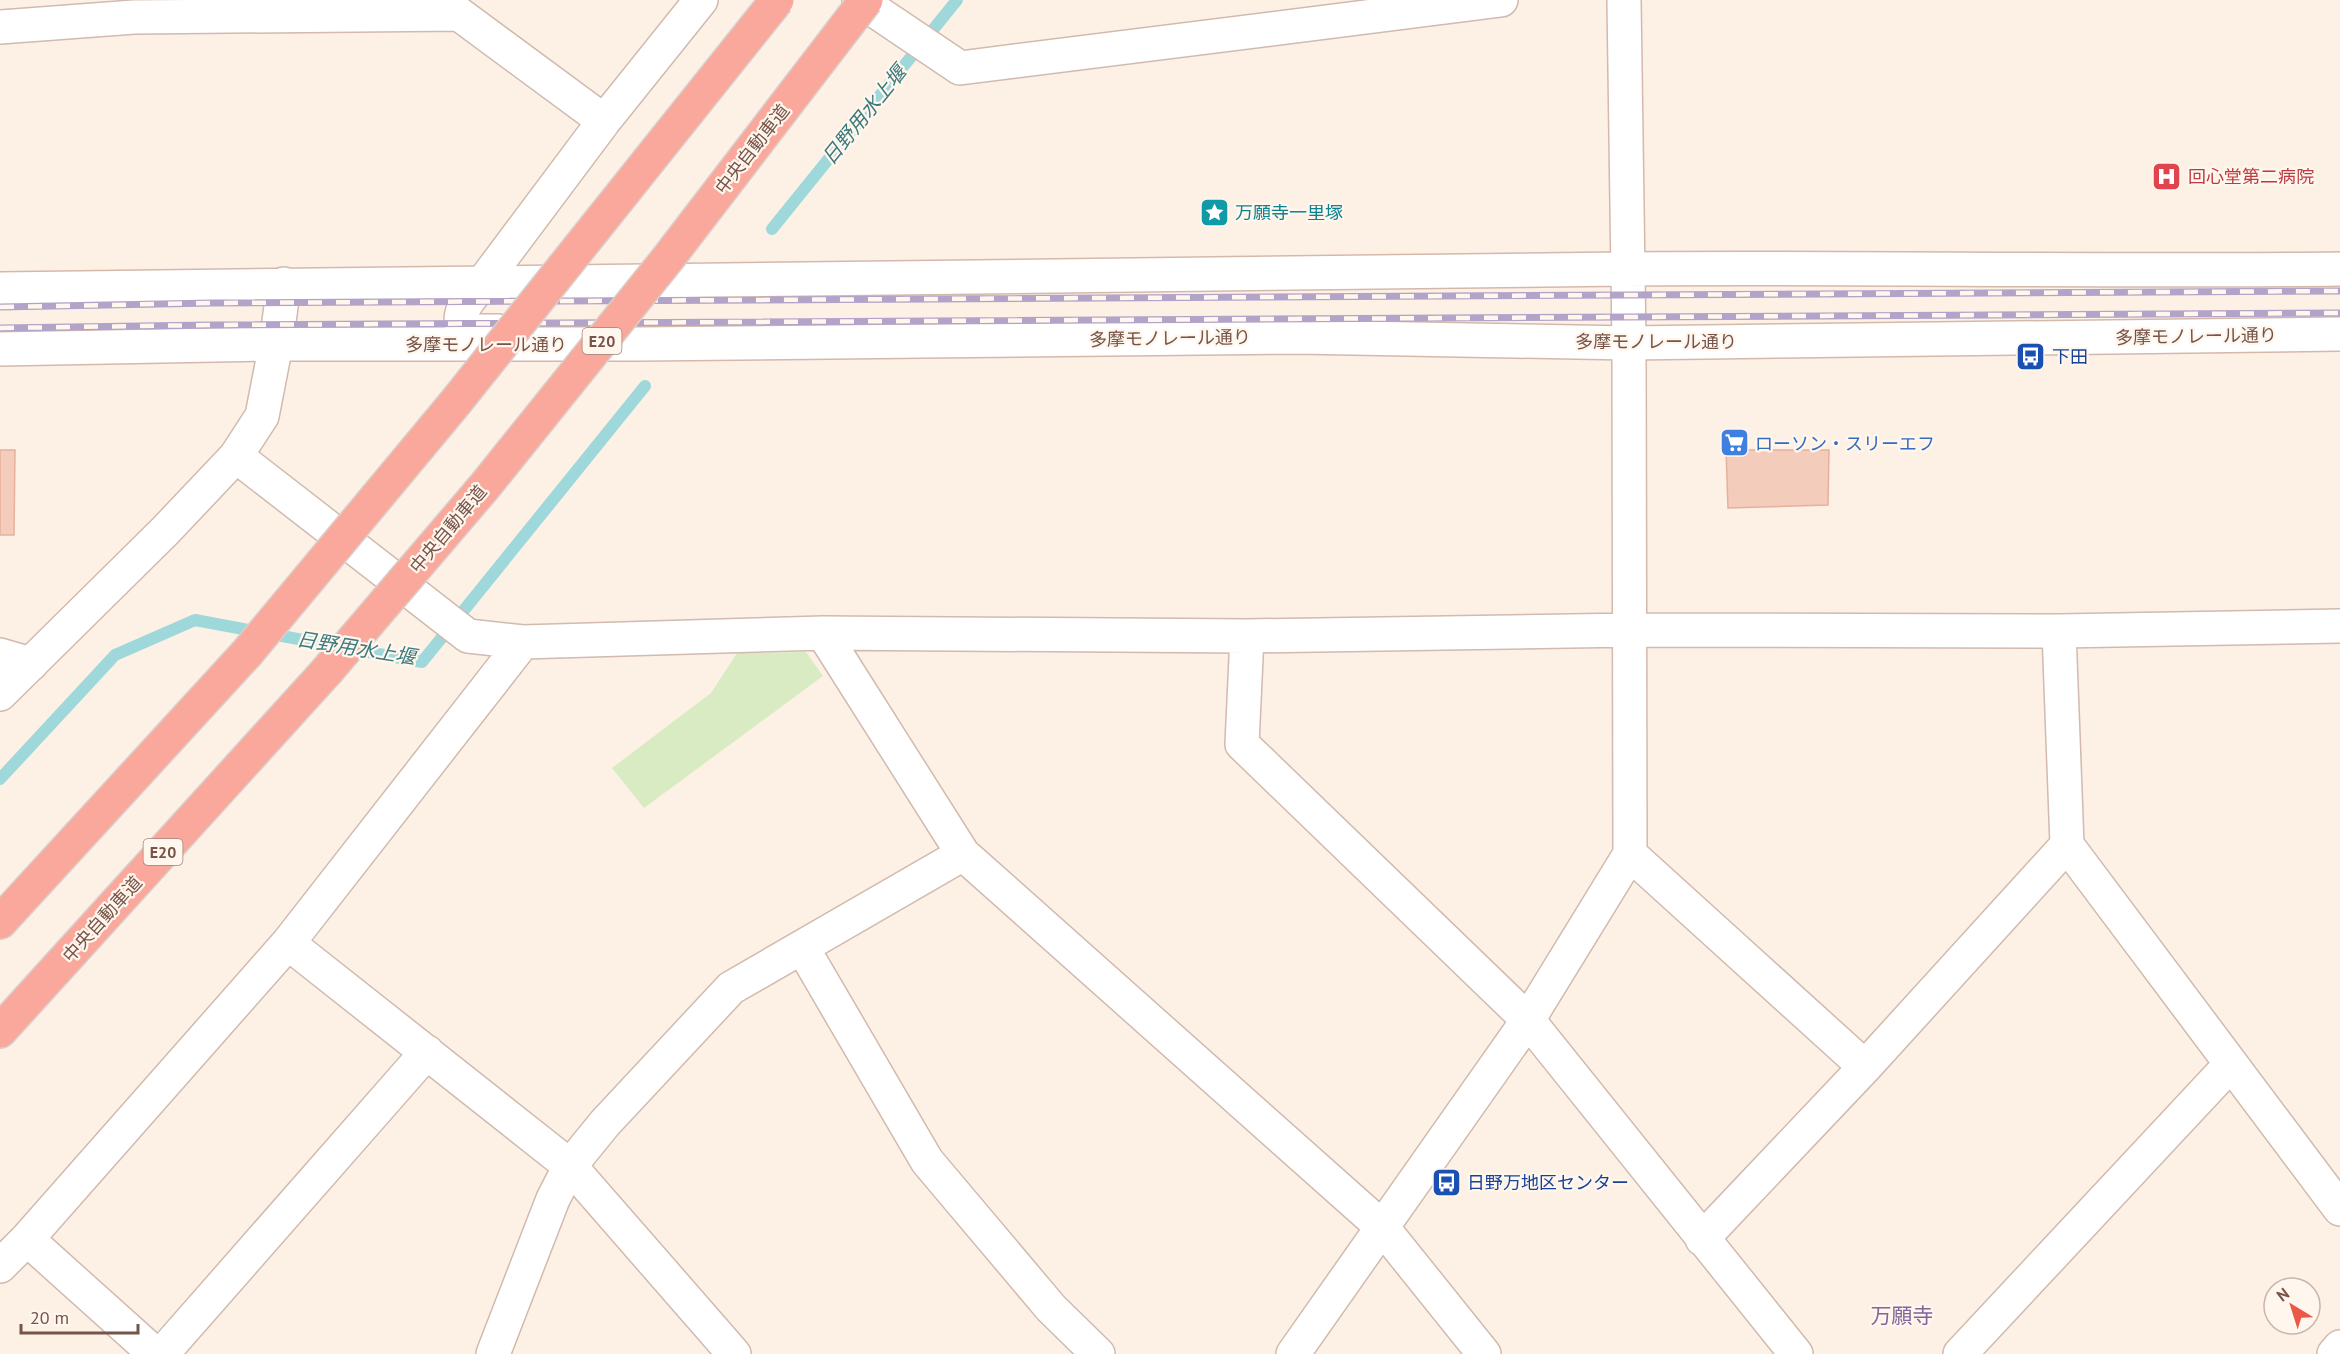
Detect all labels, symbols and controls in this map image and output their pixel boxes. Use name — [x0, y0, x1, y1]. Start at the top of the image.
water label: 日野用水上堰 — [816, 57, 914, 170]
street label: 中央自動車道 — [710, 99, 794, 199]
hospital icon: 回心堂第二病院 — [2151, 160, 2183, 192]
place label: 回心堂第二病院 — [2188, 165, 2314, 188]
place icon: 万願寺一里塚 — [1198, 196, 1230, 228]
place label: 万願寺一里塚 — [1235, 201, 1343, 224]
street label: 多摩モノレール通り — [2115, 323, 2277, 349]
street label: 多摩モノレール通り — [1089, 325, 1251, 351]
road number: E20 — [582, 328, 622, 354]
street label: 多摩モノレール通り — [1575, 330, 1737, 353]
street label: 多摩モノレール通り — [405, 333, 567, 356]
bus stop icon: 下田 — [2015, 340, 2047, 372]
place label: 下田 — [2052, 345, 2088, 368]
supermarket icon: ローソン・スリーエフ — [1718, 427, 1750, 459]
place label: ローソン・スリーエフ — [1755, 432, 1935, 455]
street label: 中央自動車道 — [404, 480, 492, 578]
water label: 日野用水上堰 — [295, 626, 421, 671]
road number: E20 — [144, 839, 182, 865]
street label: 中央自動車道 — [57, 871, 147, 967]
bus stop icon: 日野万地区センター — [1430, 1166, 1462, 1198]
place label: 日野万地区センター — [1467, 1171, 1629, 1194]
north arrow — [2262, 1276, 2322, 1336]
text: N — [2272, 1283, 2293, 1305]
scale bar — [21, 1297, 138, 1335]
district label: 万願寺 — [1871, 1302, 1934, 1329]
text: 20 m — [30, 1306, 69, 1329]

